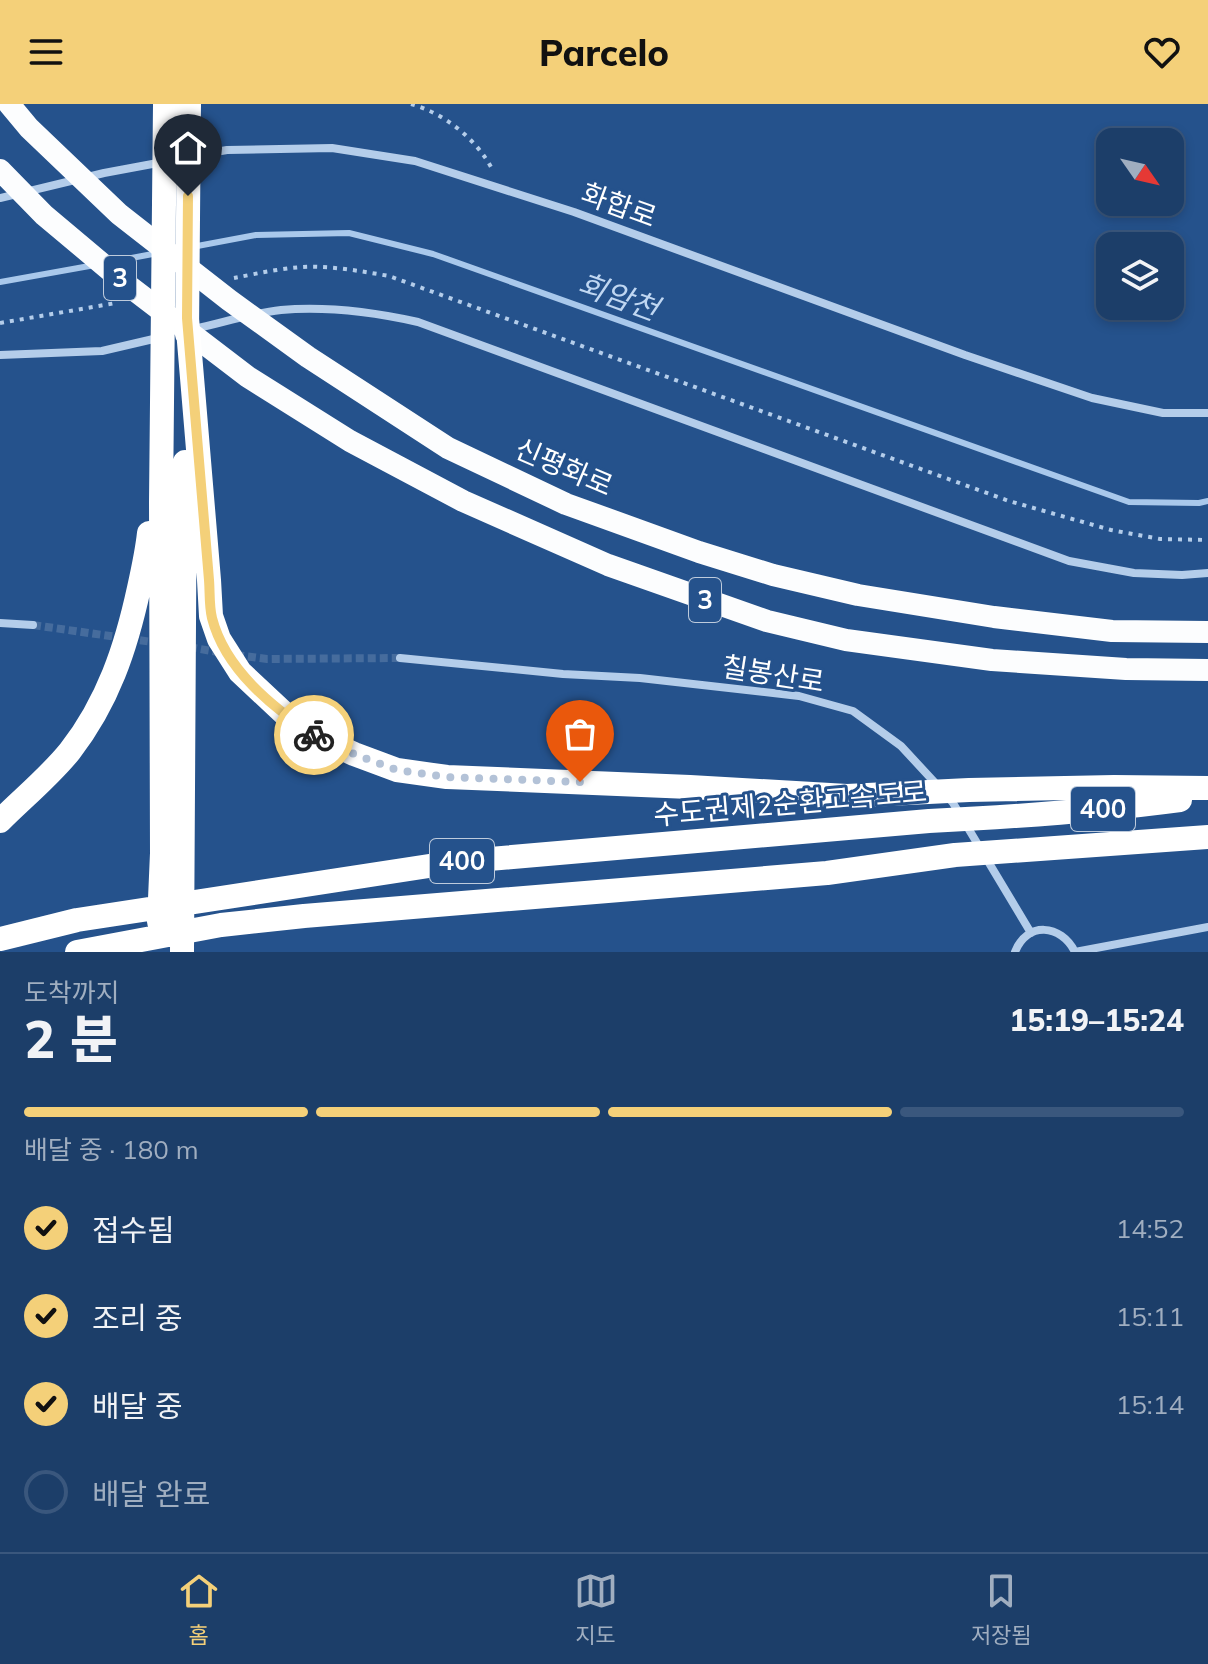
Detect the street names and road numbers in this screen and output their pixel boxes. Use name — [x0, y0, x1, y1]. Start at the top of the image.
street label: 화합로 — [577, 175, 661, 234]
road number: 3 — [104, 256, 136, 300]
street label: 신평화로 — [510, 430, 618, 503]
road number: 3 — [689, 578, 721, 622]
street label: 칠봉산로 — [719, 648, 827, 699]
street label: 수도권제2순환고속도로 — [652, 773, 928, 832]
road number: 400 — [1071, 787, 1135, 831]
road number: 400 — [430, 839, 494, 883]

